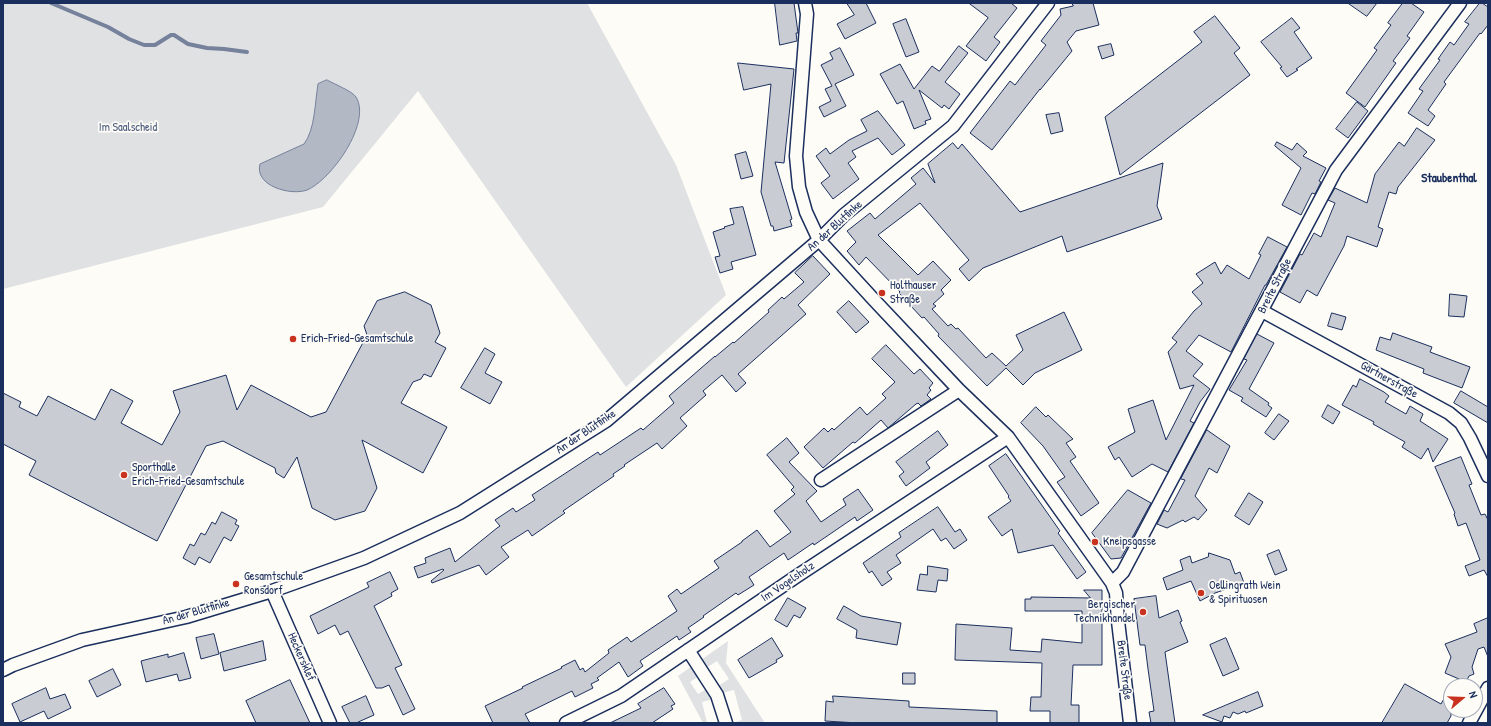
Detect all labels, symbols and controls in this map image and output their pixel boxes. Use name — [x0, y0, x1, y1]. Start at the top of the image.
park label: Im Saalscheid — [99, 121, 157, 135]
district label: Staubenthal — [1421, 171, 1477, 187]
street label: An der Blutfinke — [805, 198, 865, 254]
street label: Breite Straße — [1255, 256, 1295, 316]
place label: Holthauser Straße — [890, 279, 936, 307]
marker: Holthauser Straße — [877, 288, 887, 298]
place label: Erich-Fried-Gesamtschule — [301, 332, 413, 346]
marker: Erich-Fried-Gesamtschule — [288, 334, 298, 344]
street label: Gärtnerstraße — [1358, 358, 1420, 402]
street label: An der Blutfinke — [553, 407, 619, 457]
place label: Sporthalle Erich-Fried-Gesamtschule — [132, 461, 244, 489]
marker: Sporthalle Erich-Fried-Gesamtschule — [119, 470, 129, 480]
place label: Kneipsgasse — [1103, 535, 1156, 549]
marker: Kneipsgasse — [1090, 537, 1100, 547]
street label: Im Vogelsholz — [759, 559, 817, 605]
place label: Gesamtschule Ronsdorf — [244, 570, 303, 598]
marker: Gesamtschule Ronsdorf — [231, 579, 241, 589]
place label: Oellingrath Wein & Spirituosen — [1209, 579, 1281, 607]
marker: Oellingrath Wein & Spirituosen — [1196, 588, 1206, 598]
street label: An der Blutfinke — [161, 596, 231, 628]
place label: Bergischer Technikhandel — [1074, 598, 1135, 626]
marker: Bergischer Technikhandel — [1138, 607, 1148, 617]
street label: Heckersklef — [284, 631, 318, 683]
street label: Breite Straße — [1113, 639, 1135, 701]
north arrow — [1443, 678, 1483, 718]
text: N — [1466, 689, 1481, 699]

